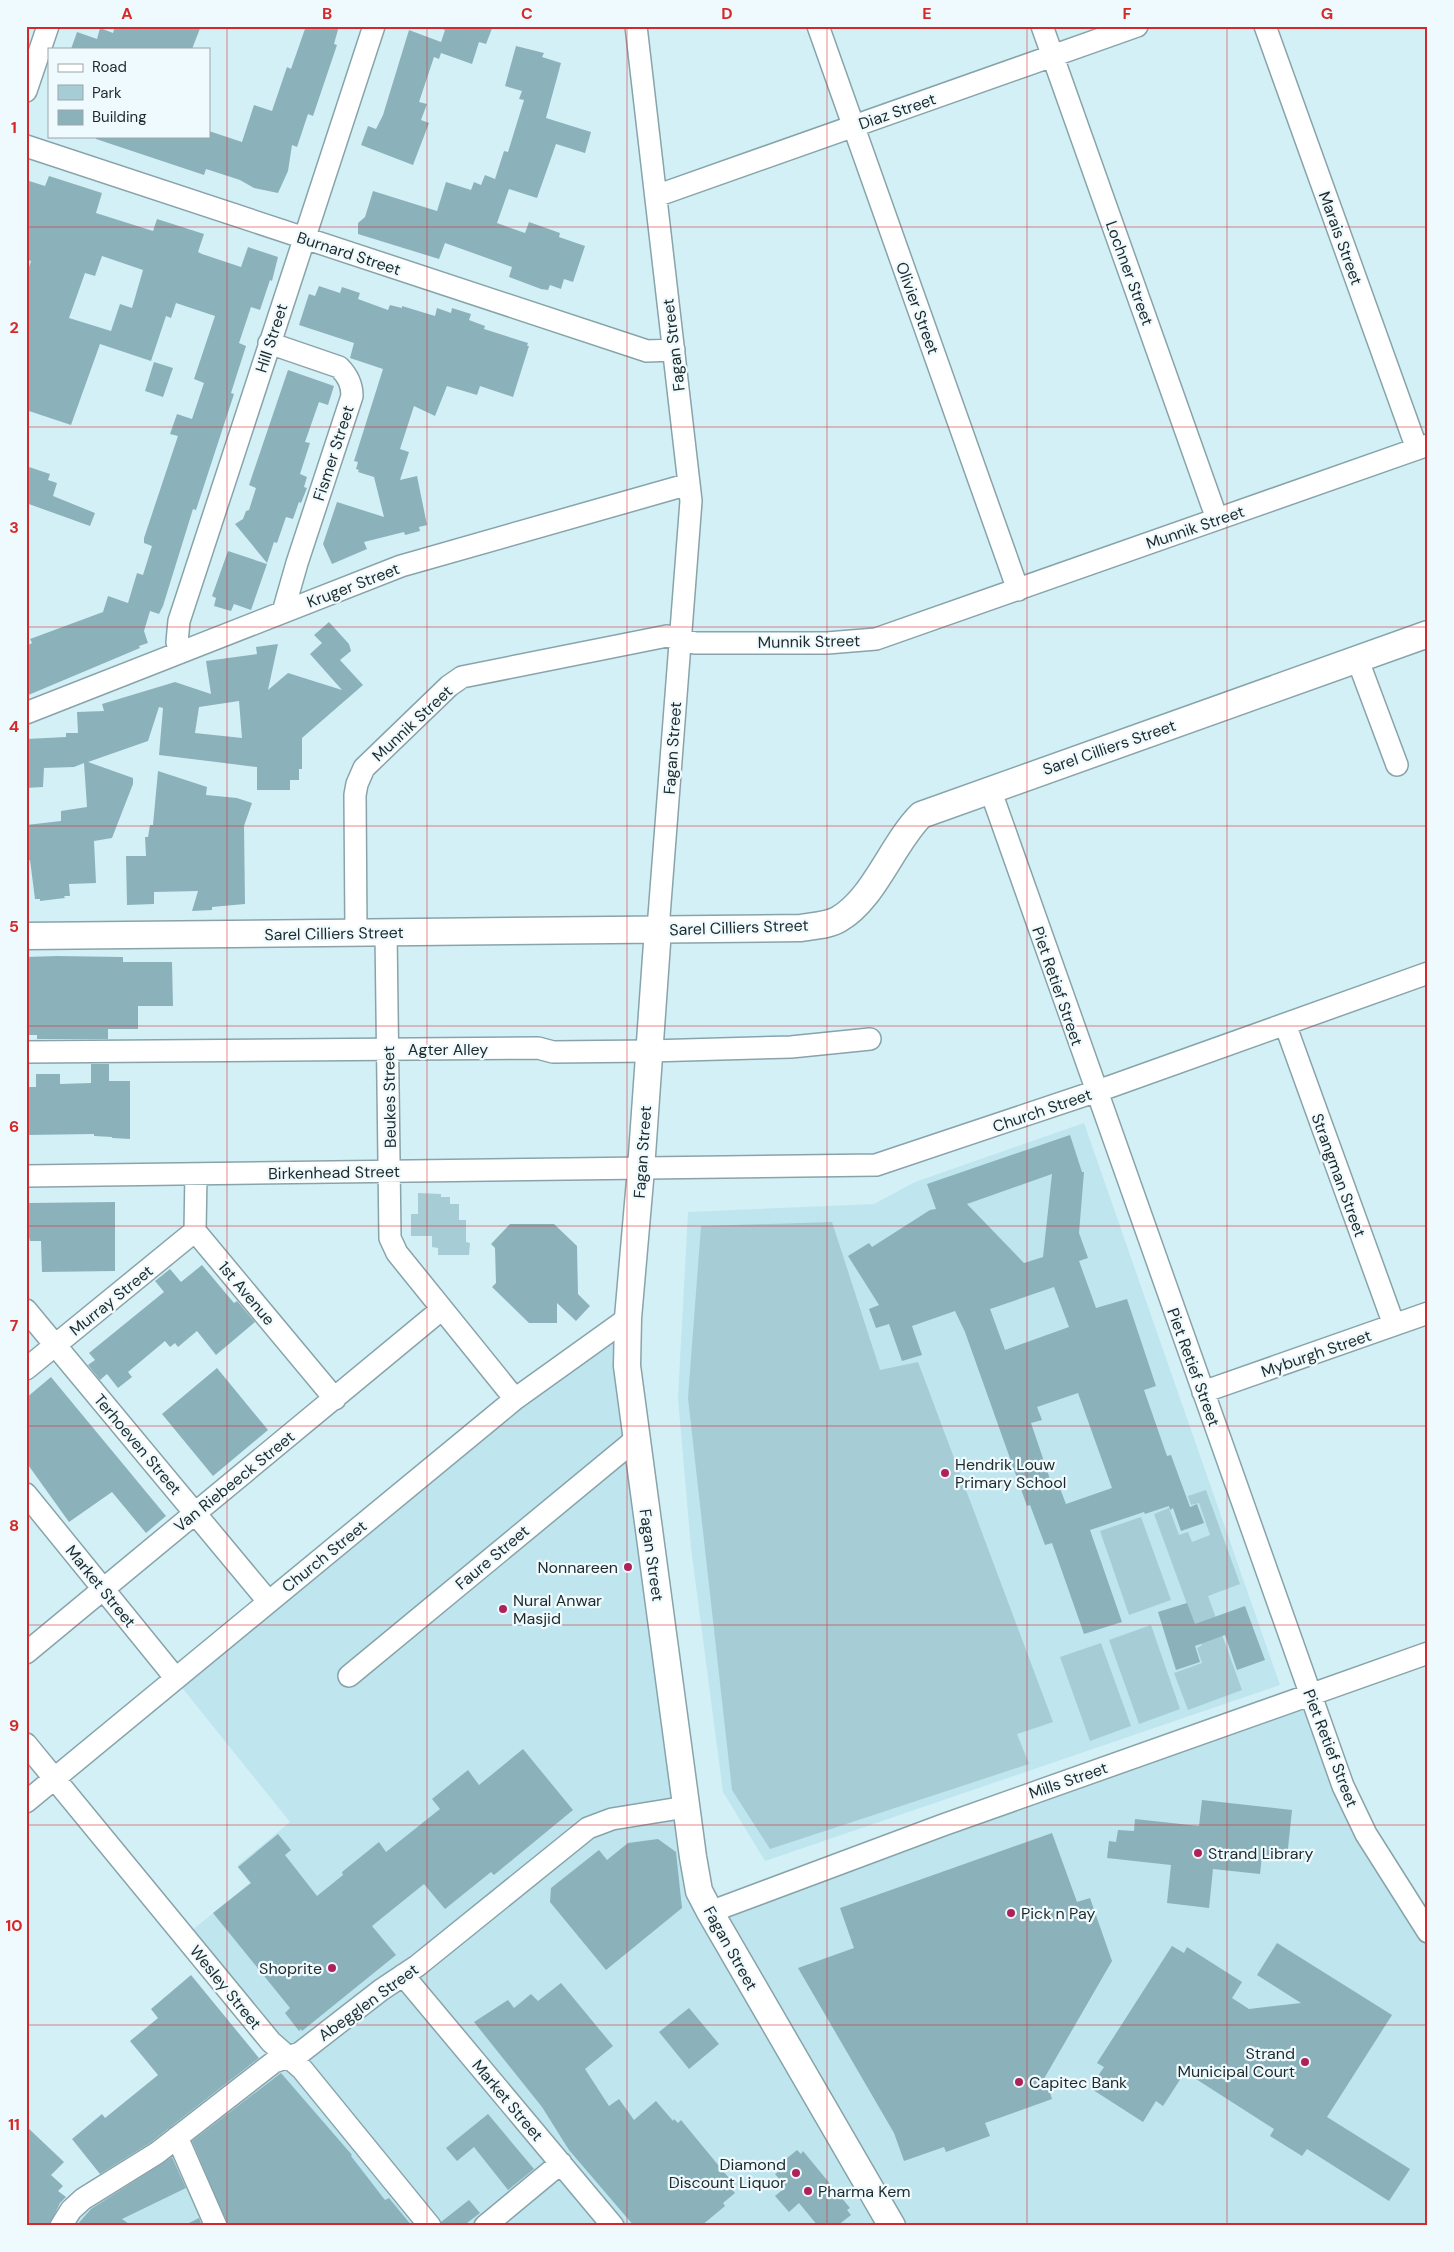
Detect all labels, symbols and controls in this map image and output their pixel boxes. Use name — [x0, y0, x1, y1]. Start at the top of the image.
text: A — [121, 3, 133, 24]
text: B — [322, 3, 332, 24]
text: C — [521, 3, 533, 24]
text: D — [721, 3, 733, 24]
text: E — [922, 3, 932, 24]
text: F — [1123, 3, 1132, 24]
text: G — [1321, 3, 1333, 24]
legend — [48, 48, 210, 138]
text: Road — [92, 57, 127, 77]
text: Park — [92, 83, 122, 103]
street label: Diaz Street — [856, 88, 939, 135]
text: Building — [92, 107, 147, 127]
text: 1 — [11, 117, 17, 138]
street label: Marais Street — [1314, 188, 1367, 288]
street label: Lochner Street — [1101, 218, 1158, 328]
street label: Burnard Street — [294, 227, 403, 280]
street label: Olivier Street — [891, 259, 944, 357]
street label: Fagan Street — [657, 297, 690, 392]
street label: Hill Street — [250, 301, 293, 375]
text: 2 — [9, 317, 19, 338]
street label: Fismer Street — [308, 403, 359, 504]
street label: Munnik Street — [1143, 501, 1247, 554]
text: 3 — [9, 517, 19, 538]
street label: Kruger Street — [304, 558, 403, 613]
street label: Munnik Street — [758, 630, 860, 653]
street label: Munnik Street — [368, 681, 457, 766]
street label: Fagan Street — [659, 701, 686, 795]
street label: Sarel Cilliers Street — [1040, 715, 1179, 780]
text: 4 — [9, 716, 19, 737]
street label: Sarel Cilliers Street — [669, 915, 809, 940]
text: 5 — [9, 916, 19, 937]
street label: Sarel Cilliers Street — [264, 922, 404, 945]
street label: Piet Retief Street — [1027, 924, 1088, 1048]
street label: Agter Alley — [408, 1039, 488, 1060]
street label: Beukes Street — [378, 1046, 401, 1148]
street label: Church Street — [990, 1084, 1094, 1137]
street label: Fagan Street — [629, 1105, 656, 1199]
street label: Strangman Street — [1306, 1110, 1371, 1240]
text: 6 — [9, 1116, 19, 1137]
street label: Birkenhead Street — [268, 1161, 400, 1184]
street label: 1st Avenue — [214, 1257, 280, 1330]
street label: Murray Street — [65, 1260, 157, 1340]
street label: Piet Retief Street — [1162, 1305, 1225, 1429]
text: 7 — [10, 1315, 19, 1336]
street label: Myburgh Street — [1258, 1325, 1374, 1382]
street label: Terhoeven Street — [89, 1389, 186, 1499]
street label: Van Riebeeck Street — [170, 1426, 299, 1537]
place label: Hendrik Louw Primary School — [955, 1454, 1066, 1493]
marker: Hendrik Louw Primary School — [939, 1467, 951, 1479]
street label: Fagan Street — [635, 1507, 668, 1603]
text: 8 — [9, 1515, 19, 1536]
street label: Church Street — [278, 1516, 371, 1597]
street label: Faure Street — [451, 1520, 534, 1594]
street label: Market Street — [61, 1541, 140, 1632]
place label: Nonnareen — [537, 1557, 618, 1578]
marker: Nonnareen — [622, 1561, 634, 1573]
place label: Nural Anwar Masjid — [513, 1590, 602, 1629]
marker: Nural Anwar Masjid — [497, 1603, 509, 1615]
street label: Piet Retief Street — [1298, 1686, 1363, 1810]
text: 9 — [9, 1715, 19, 1736]
street label: Mills Street — [1026, 1757, 1110, 1804]
place label: Strand Library — [1208, 1843, 1313, 1864]
marker: Strand Library — [1192, 1847, 1204, 1859]
street label: Fagan Street — [699, 1902, 762, 1994]
place label: Pick n Pay — [1021, 1903, 1095, 1924]
marker: Pick n Pay — [1005, 1907, 1017, 1919]
text: 10 — [5, 1915, 23, 1936]
street label: Wesley Street — [185, 1941, 266, 2034]
place label: Shoprite — [259, 1958, 322, 1979]
street label: Abegglen Street — [314, 1959, 423, 2046]
marker: Shoprite — [326, 1962, 338, 1974]
place label: Strand Municipal Court — [1177, 2043, 1295, 2082]
street label: Market Street — [467, 2055, 548, 2145]
marker: Strand Municipal Court — [1299, 2056, 1311, 2068]
place label: Capitec Bank — [1029, 2072, 1127, 2093]
marker: Capitec Bank — [1013, 2076, 1025, 2088]
text: 11 — [8, 2114, 20, 2135]
place label: Diamond Discount Liquor — [669, 2154, 786, 2193]
marker: Diamond Discount Liquor — [790, 2167, 802, 2179]
place label: Pharma Kem — [818, 2181, 910, 2202]
marker: Pharma Kem — [802, 2185, 814, 2197]

